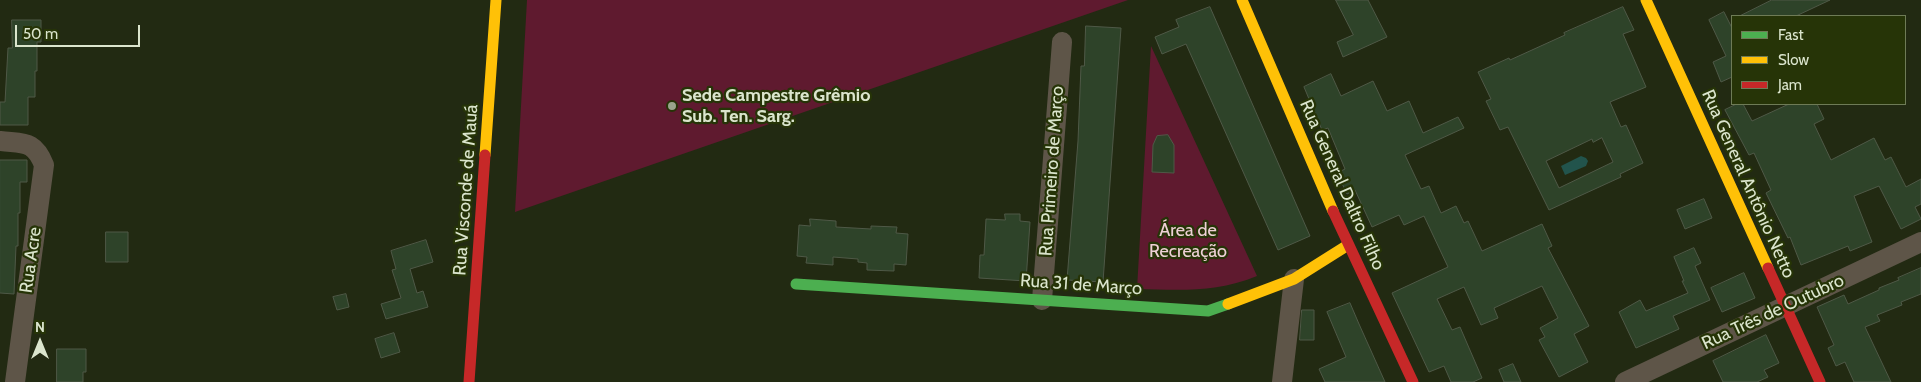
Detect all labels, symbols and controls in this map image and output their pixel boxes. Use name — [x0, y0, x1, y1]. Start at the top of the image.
scale bar — [18, 15, 142, 47]
legend — [1731, 15, 1906, 105]
text: 50 m — [23, 25, 58, 43]
text: Fast — [1778, 26, 1803, 44]
text: Slow — [1778, 51, 1809, 69]
text: Jam — [1778, 76, 1802, 94]
place label: Sede Campestre Grêmio Sub. Ten. Sarg. — [682, 85, 870, 128]
street label: Rua Primeiro de Março — [1035, 85, 1069, 257]
street label: Rua General Antônio Netto — [1697, 86, 1799, 282]
street label: Rua General Daltro Filho — [1295, 97, 1389, 273]
marker: Sede Campestre Grêmio Sub. Ten. Sarg. — [666, 100, 678, 112]
street label: Rua Visconde de Mauá — [449, 104, 483, 276]
park label: Área de Recreação — [1149, 220, 1227, 262]
street label: Rua Acre — [16, 226, 46, 294]
street label: Rua 31 de Março — [1019, 270, 1143, 300]
street label: Rua Três de Outubro — [1699, 270, 1847, 354]
north arrow — [15, 317, 65, 367]
text: N — [35, 318, 45, 336]

